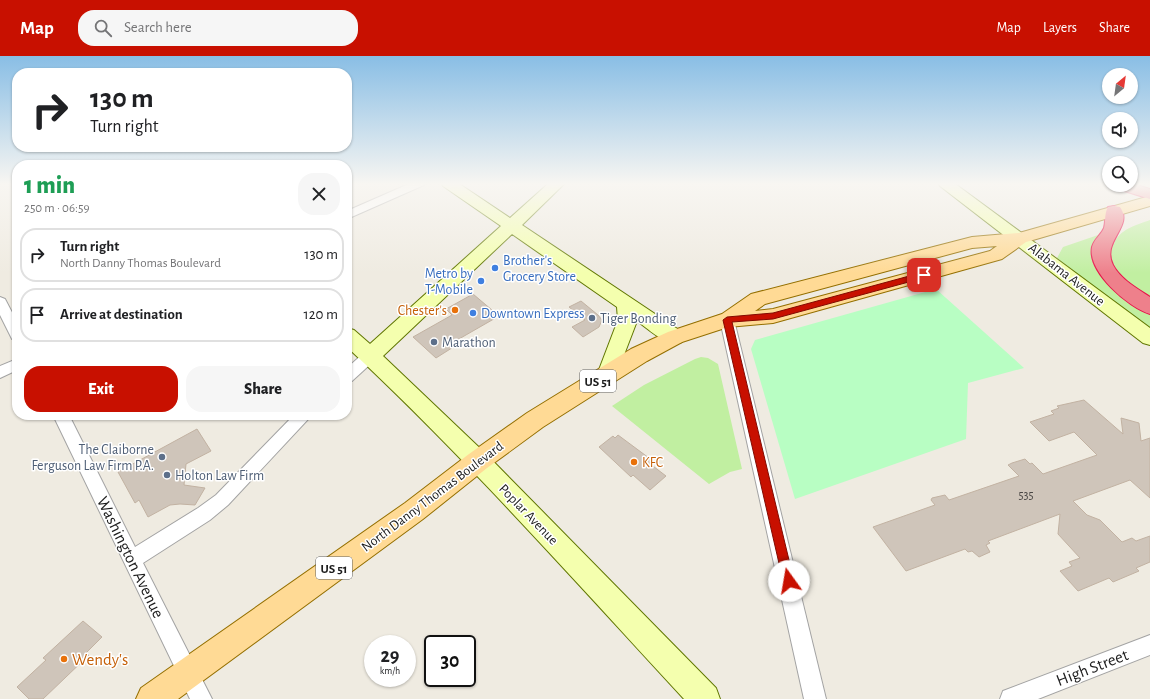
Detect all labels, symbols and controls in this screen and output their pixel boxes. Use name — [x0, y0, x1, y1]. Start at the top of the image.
search box — [78, 10, 358, 46]
icon: search — [92, 17, 114, 39]
text: Map — [20, 19, 54, 38]
text: Search here — [124, 20, 192, 35]
text: Map — [996, 21, 1021, 35]
text: Layers — [1043, 21, 1077, 35]
text: Share — [1099, 21, 1130, 35]
north arrow — [1102, 68, 1138, 104]
map controls — [1102, 68, 1138, 192]
icon: right — [24, 84, 76, 136]
text: 130 m — [90, 85, 154, 113]
button: sound — [1102, 112, 1138, 148]
text: Turn right — [90, 118, 159, 136]
button: search — [1102, 156, 1138, 192]
button: close — [298, 173, 340, 215]
text: 1 min — [24, 174, 75, 198]
text: 250 m · 06:59 — [24, 202, 90, 215]
text: Turn right — [60, 239, 119, 254]
street label: Alabama Avenue — [1026, 241, 1107, 309]
icon: right — [26, 244, 48, 266]
text: 130 m — [304, 247, 338, 262]
place label: Brother's Grocery Store — [503, 254, 576, 284]
text: North Danny Thomas Boulevard — [60, 257, 221, 270]
pin — [907, 258, 941, 292]
marker: Brother's Grocery Store — [490, 263, 500, 273]
icon: arrive — [913, 264, 935, 286]
place label: Metro by T-Mobile — [425, 267, 473, 297]
marker: Metro by T-Mobile — [476, 276, 486, 286]
icon: arrive — [26, 304, 48, 326]
place label: Chester's — [398, 304, 447, 318]
marker: Chester's — [450, 305, 460, 315]
text: Arrive at destination — [60, 307, 183, 322]
text: 120 m — [304, 307, 338, 322]
place label: Downtown Express — [481, 307, 584, 321]
marker: Downtown Express — [468, 308, 478, 318]
place label: Tiger Bonding — [600, 312, 677, 326]
marker: Tiger Bonding — [587, 313, 597, 323]
place label: Marathon — [442, 336, 496, 350]
marker: Marathon — [429, 337, 439, 347]
button: Exit — [24, 366, 178, 412]
button: Share — [186, 366, 340, 412]
road number: US 51 — [580, 370, 616, 392]
street label: North Danny Thomas Boulevard — [359, 439, 506, 555]
place label: The Claiborne Ferguson Law Firm P.A. — [31, 443, 154, 473]
marker: The Claiborne Ferguson Law Firm P.A. — [157, 452, 167, 462]
place label: KFC — [642, 456, 663, 470]
marker: KFC — [629, 457, 639, 467]
place label: Holton Law Firm — [175, 469, 264, 483]
marker: Holton Law Firm — [162, 470, 172, 480]
street label: Poplar Avenue — [496, 482, 560, 548]
house number: 535 — [1019, 489, 1033, 501]
street label: Washington Avenue — [94, 494, 167, 621]
road number: US 51 — [316, 557, 352, 579]
position arrow — [768, 560, 810, 602]
speed limit sign: 30 — [424, 635, 476, 687]
text: 29 — [380, 646, 400, 666]
street label: High Street — [1054, 646, 1131, 689]
place label: Wendy's — [72, 651, 128, 669]
marker: Wendy's — [59, 654, 69, 664]
text: km/h — [380, 666, 400, 676]

